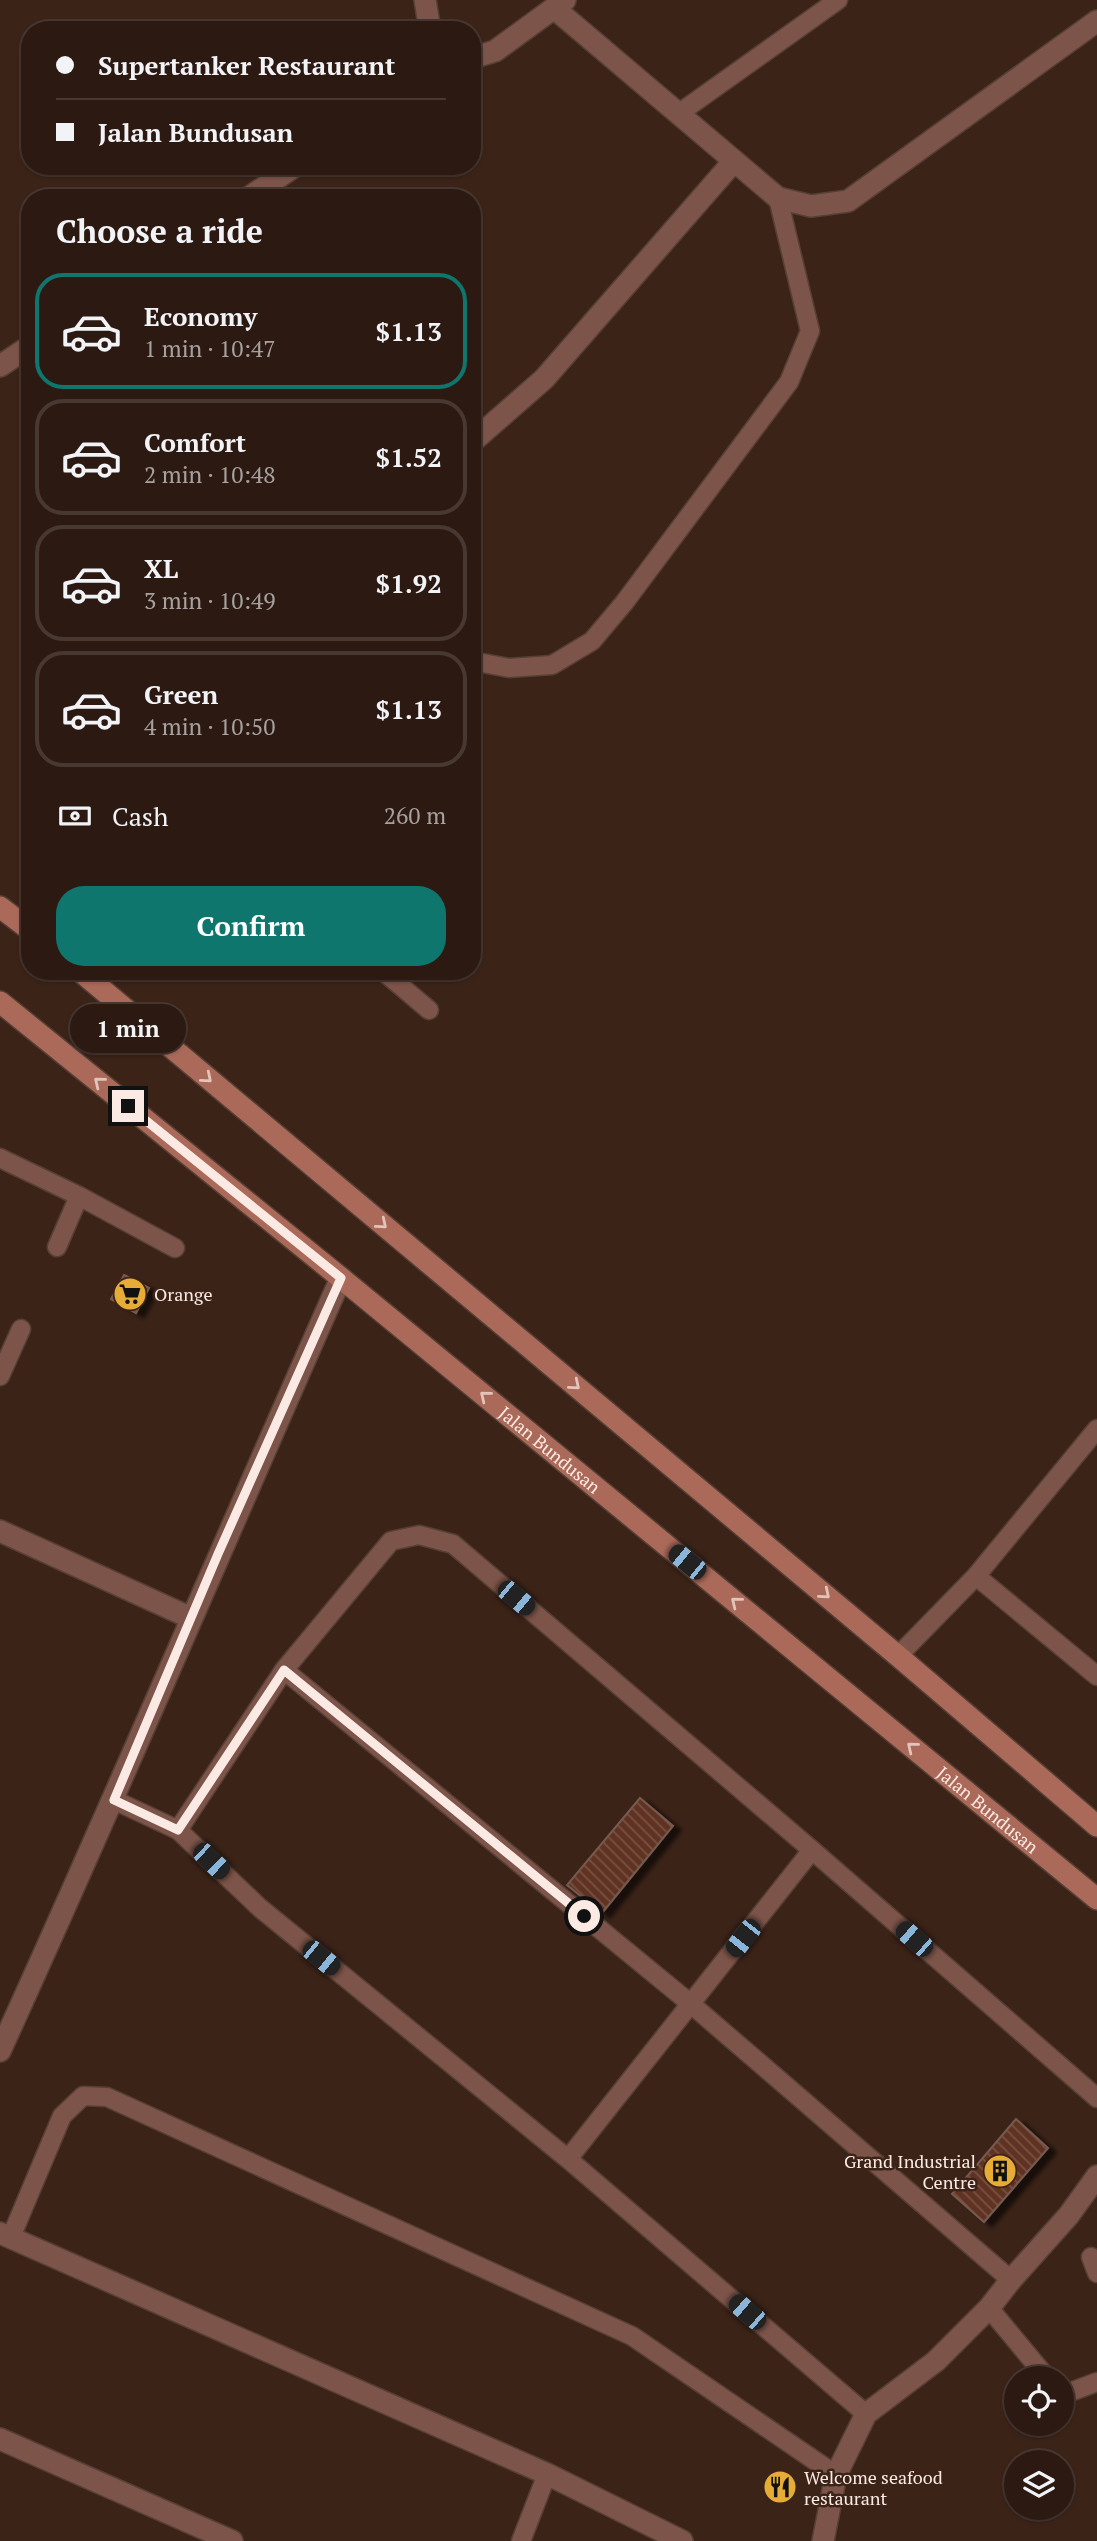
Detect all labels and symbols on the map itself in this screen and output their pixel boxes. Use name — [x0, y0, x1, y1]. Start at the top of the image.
callout: 1 min — [70, 1004, 186, 1054]
one-way arrow — [199, 1070, 212, 1082]
one-way arrow — [94, 1078, 107, 1091]
route end — [112, 1090, 144, 1122]
one-way arrow — [373, 1216, 386, 1228]
supermarket icon: Orange — [111, 1275, 149, 1313]
place label: Orange — [154, 1282, 213, 1306]
one-way arrow — [568, 1377, 580, 1390]
one-way arrow — [480, 1392, 493, 1404]
street label: Jalan Bundusan — [494, 1401, 606, 1499]
car — [665, 1541, 710, 1583]
car — [494, 1576, 539, 1620]
one-way arrow — [817, 1586, 830, 1598]
one-way arrow — [732, 1598, 744, 1611]
one-way arrow — [907, 1743, 920, 1755]
street label: Jalan Bundusan — [932, 1761, 1044, 1859]
car — [189, 1839, 234, 1883]
route start — [568, 1900, 600, 1932]
car — [722, 1915, 765, 1961]
car — [892, 1917, 937, 1961]
car — [299, 1937, 344, 1979]
place label: Grand Industrial Centre — [844, 2149, 976, 2194]
building icon: Grand Industrial Centre — [981, 2152, 1019, 2190]
car — [725, 2290, 770, 2334]
place label: Welcome seafood restaurant — [804, 2465, 943, 2510]
restaurant icon: Welcome seafood restaurant — [761, 2468, 799, 2506]

